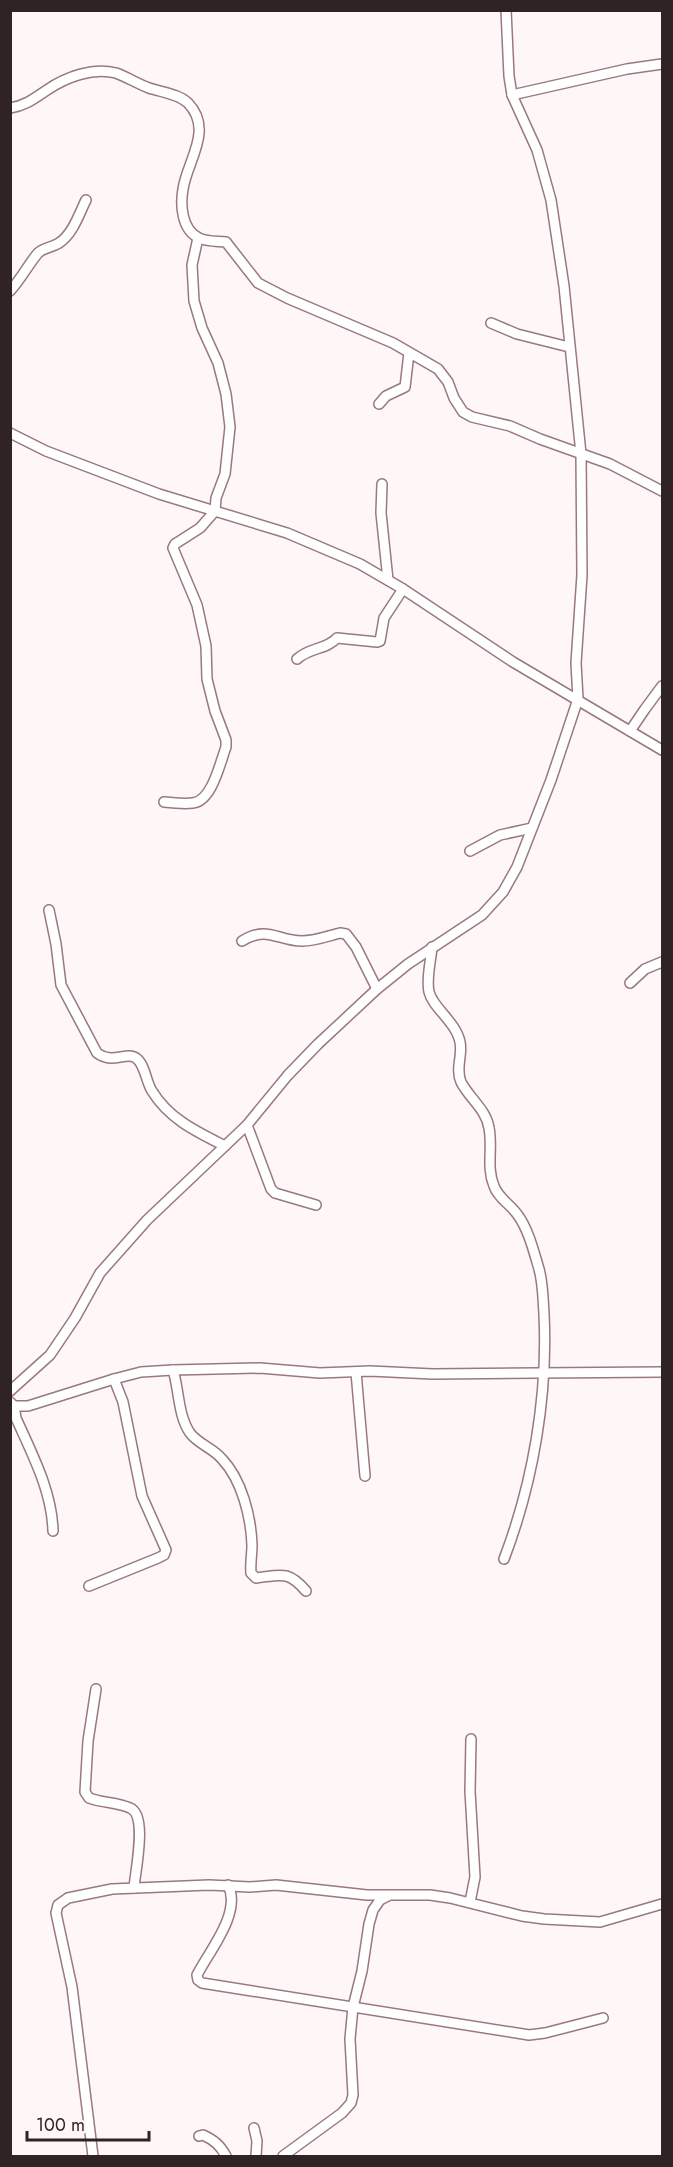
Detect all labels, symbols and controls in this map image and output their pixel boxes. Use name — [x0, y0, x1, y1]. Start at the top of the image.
scale bar — [27, 2104, 148, 2142]
text: 100 m — [36, 2112, 85, 2138]

